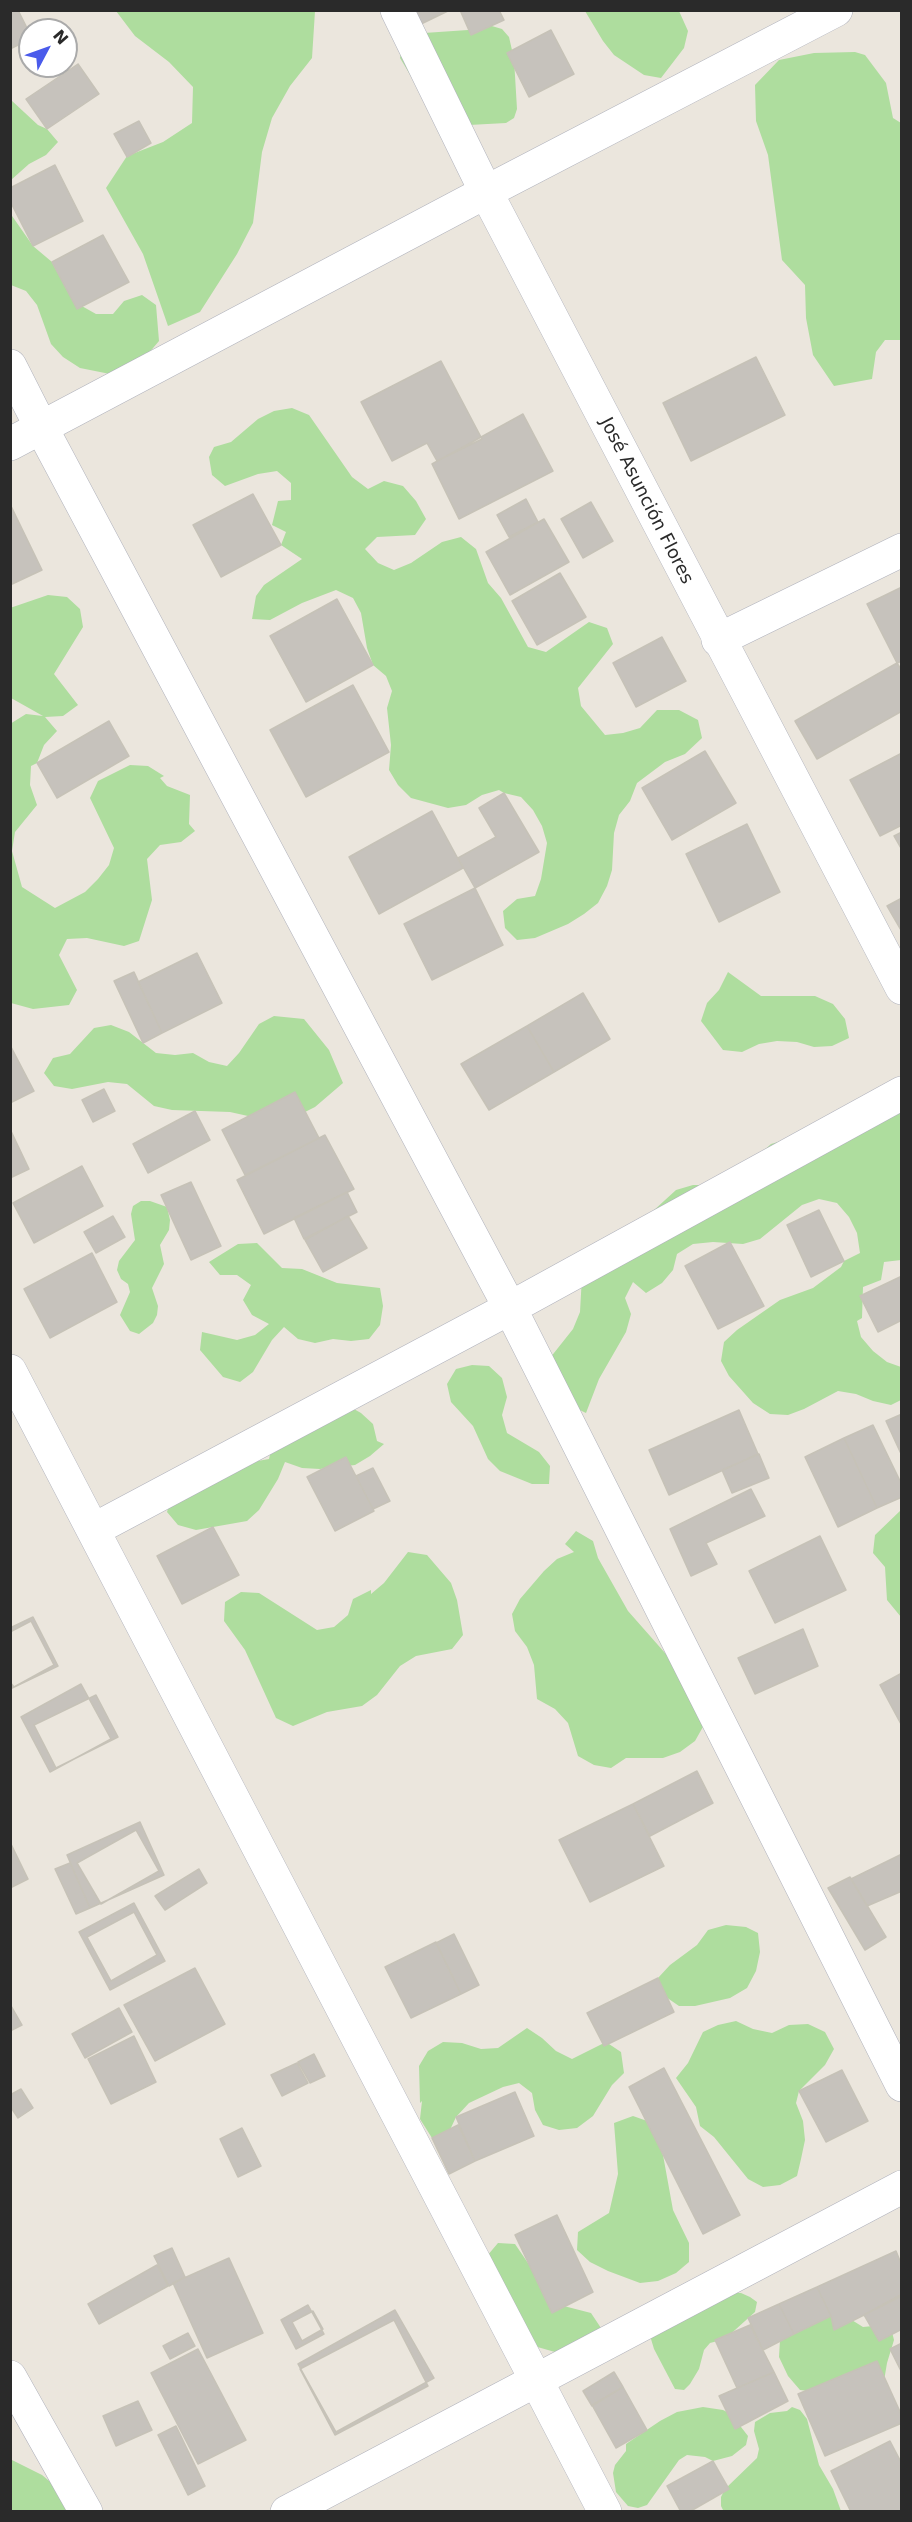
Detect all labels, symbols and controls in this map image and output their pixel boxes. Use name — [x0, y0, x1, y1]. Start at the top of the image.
north arrow — [18, 18, 78, 78]
text: N — [49, 26, 72, 48]
street label: José Asunción Flores — [595, 414, 697, 588]

